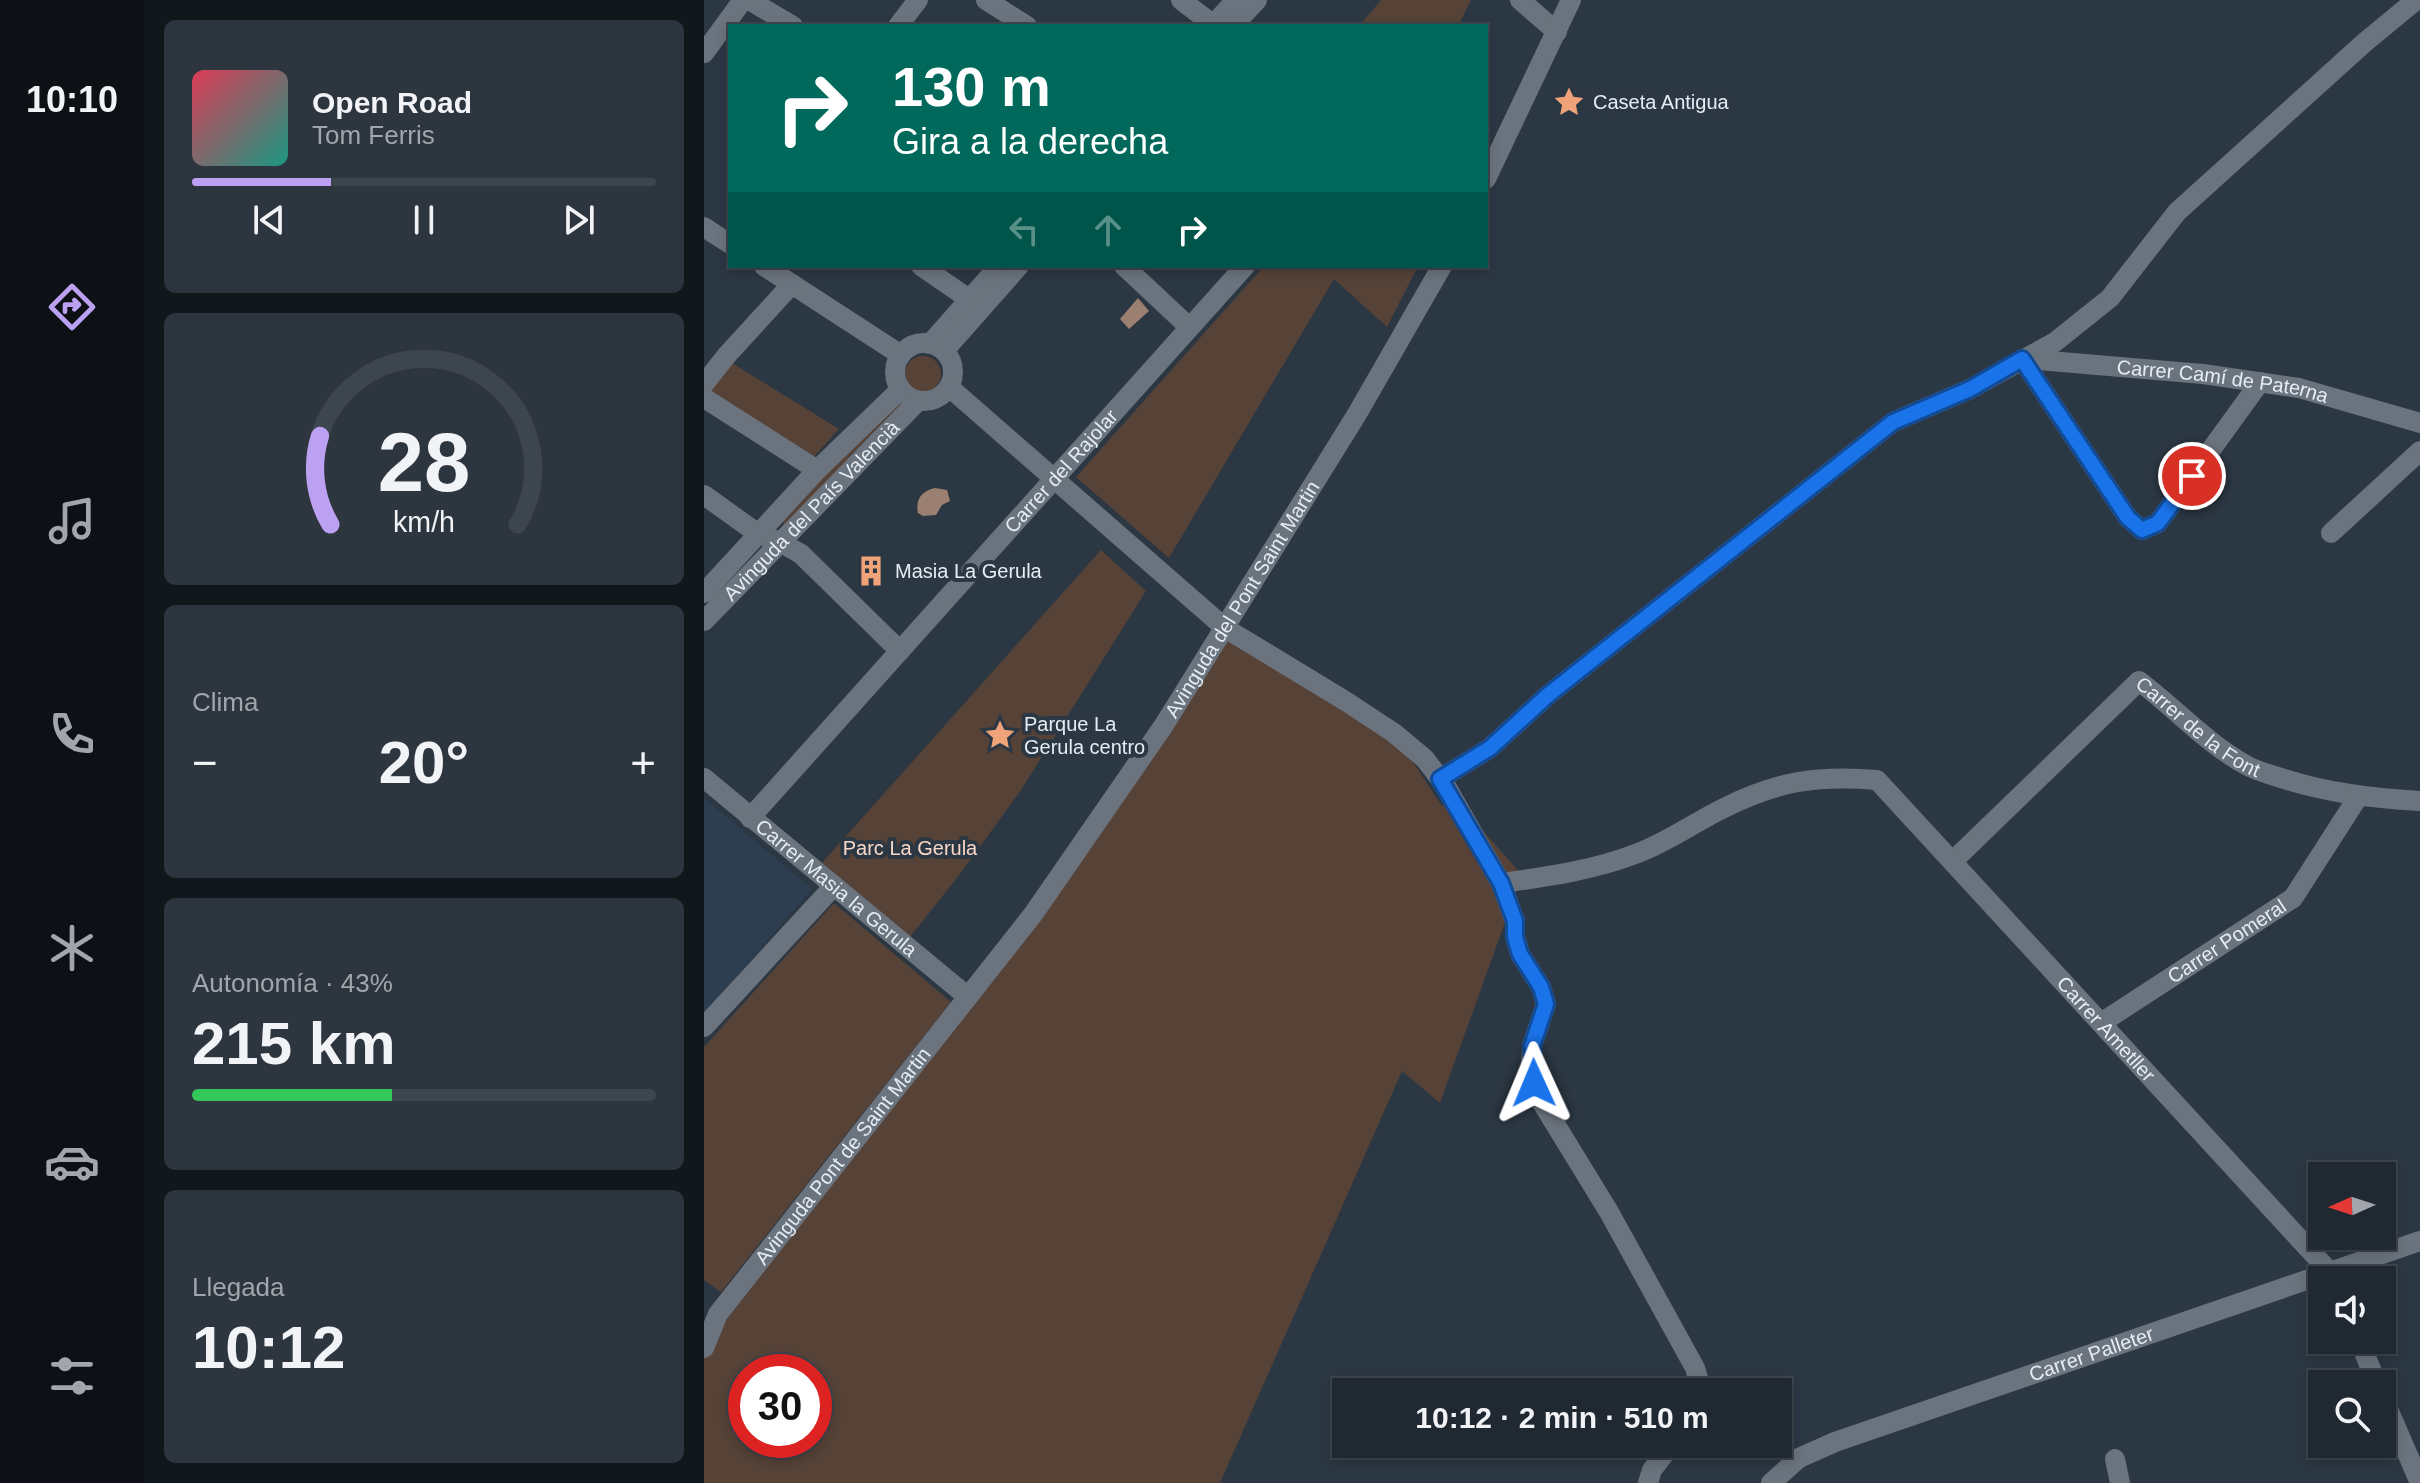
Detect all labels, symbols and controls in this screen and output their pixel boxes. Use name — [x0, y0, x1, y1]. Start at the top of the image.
text: 130 m — [892, 55, 1051, 118]
icon: right — [760, 56, 864, 160]
text: 10:10 — [26, 79, 118, 120]
place icon: Caseta Antigua — [1552, 85, 1586, 119]
text: Open Road — [312, 86, 472, 119]
place label: Caseta Antigua — [1593, 91, 1730, 113]
text: Tom Ferris — [312, 120, 435, 150]
text: Gira a la derecha — [892, 121, 1168, 162]
icon: previous — [247, 198, 291, 242]
icon: pause — [402, 198, 446, 242]
icon: next — [557, 198, 601, 242]
icon: left — [1002, 208, 1046, 252]
icon: ahead — [1086, 208, 1130, 252]
icon: right — [1170, 208, 1214, 252]
icon: directions — [44, 279, 100, 335]
street label: Carrer Camí de Paterna — [2116, 356, 2332, 407]
street label: Carrer del Rajolar — [1000, 405, 1122, 537]
text: 28 — [378, 415, 470, 508]
street label: Avinguda del País Valencià — [719, 416, 904, 605]
pin — [2158, 442, 2226, 510]
icon: arrive — [2170, 454, 2214, 498]
street label: Avinguda del Pont Saint Martin — [1160, 477, 1324, 722]
icon: music — [44, 493, 100, 549]
text: km/h — [393, 506, 455, 538]
building icon: Masia La Gerula — [854, 554, 888, 588]
place label: Masia La Gerula — [895, 560, 1043, 582]
street label: Carrer de la Font — [2132, 672, 2264, 781]
text: Clima — [192, 687, 258, 717]
icon: phone — [44, 706, 100, 762]
place label: Parque La Gerula centro — [1024, 713, 1145, 758]
place icon: Parque La Gerula centro — [983, 718, 1017, 752]
text: 20° — [379, 729, 469, 796]
text: − — [192, 738, 218, 787]
text: + — [630, 738, 656, 787]
street label: Carrer Masia la Gerula — [751, 815, 922, 961]
park label: Parc La Gerula — [843, 837, 978, 859]
street label: Carrer Pomeral — [2163, 895, 2290, 988]
icon: climate — [44, 920, 100, 976]
text: Autonomía · 43% — [192, 968, 393, 998]
street label: Carrer Ametller — [2052, 972, 2160, 1086]
text: 215 km — [192, 1010, 396, 1077]
position arrow — [1492, 1041, 1576, 1125]
street label: Avinguda Pont de Saint Martin — [750, 1043, 935, 1269]
icon: car — [44, 1134, 100, 1190]
north arrow — [2308, 1162, 2396, 1250]
map controls — [2308, 1162, 2396, 1458]
button: sound — [2308, 1266, 2396, 1354]
text: Llegada — [192, 1272, 285, 1302]
text: 10:12 — [192, 1314, 345, 1381]
street label: Carrer Palleter — [2026, 1322, 2157, 1385]
icon: filters — [44, 1348, 100, 1404]
speed limit sign: 30 — [728, 1354, 832, 1458]
button: search — [2308, 1370, 2396, 1458]
text: 10:12 · 2 min · 510 m — [1415, 1401, 1709, 1434]

